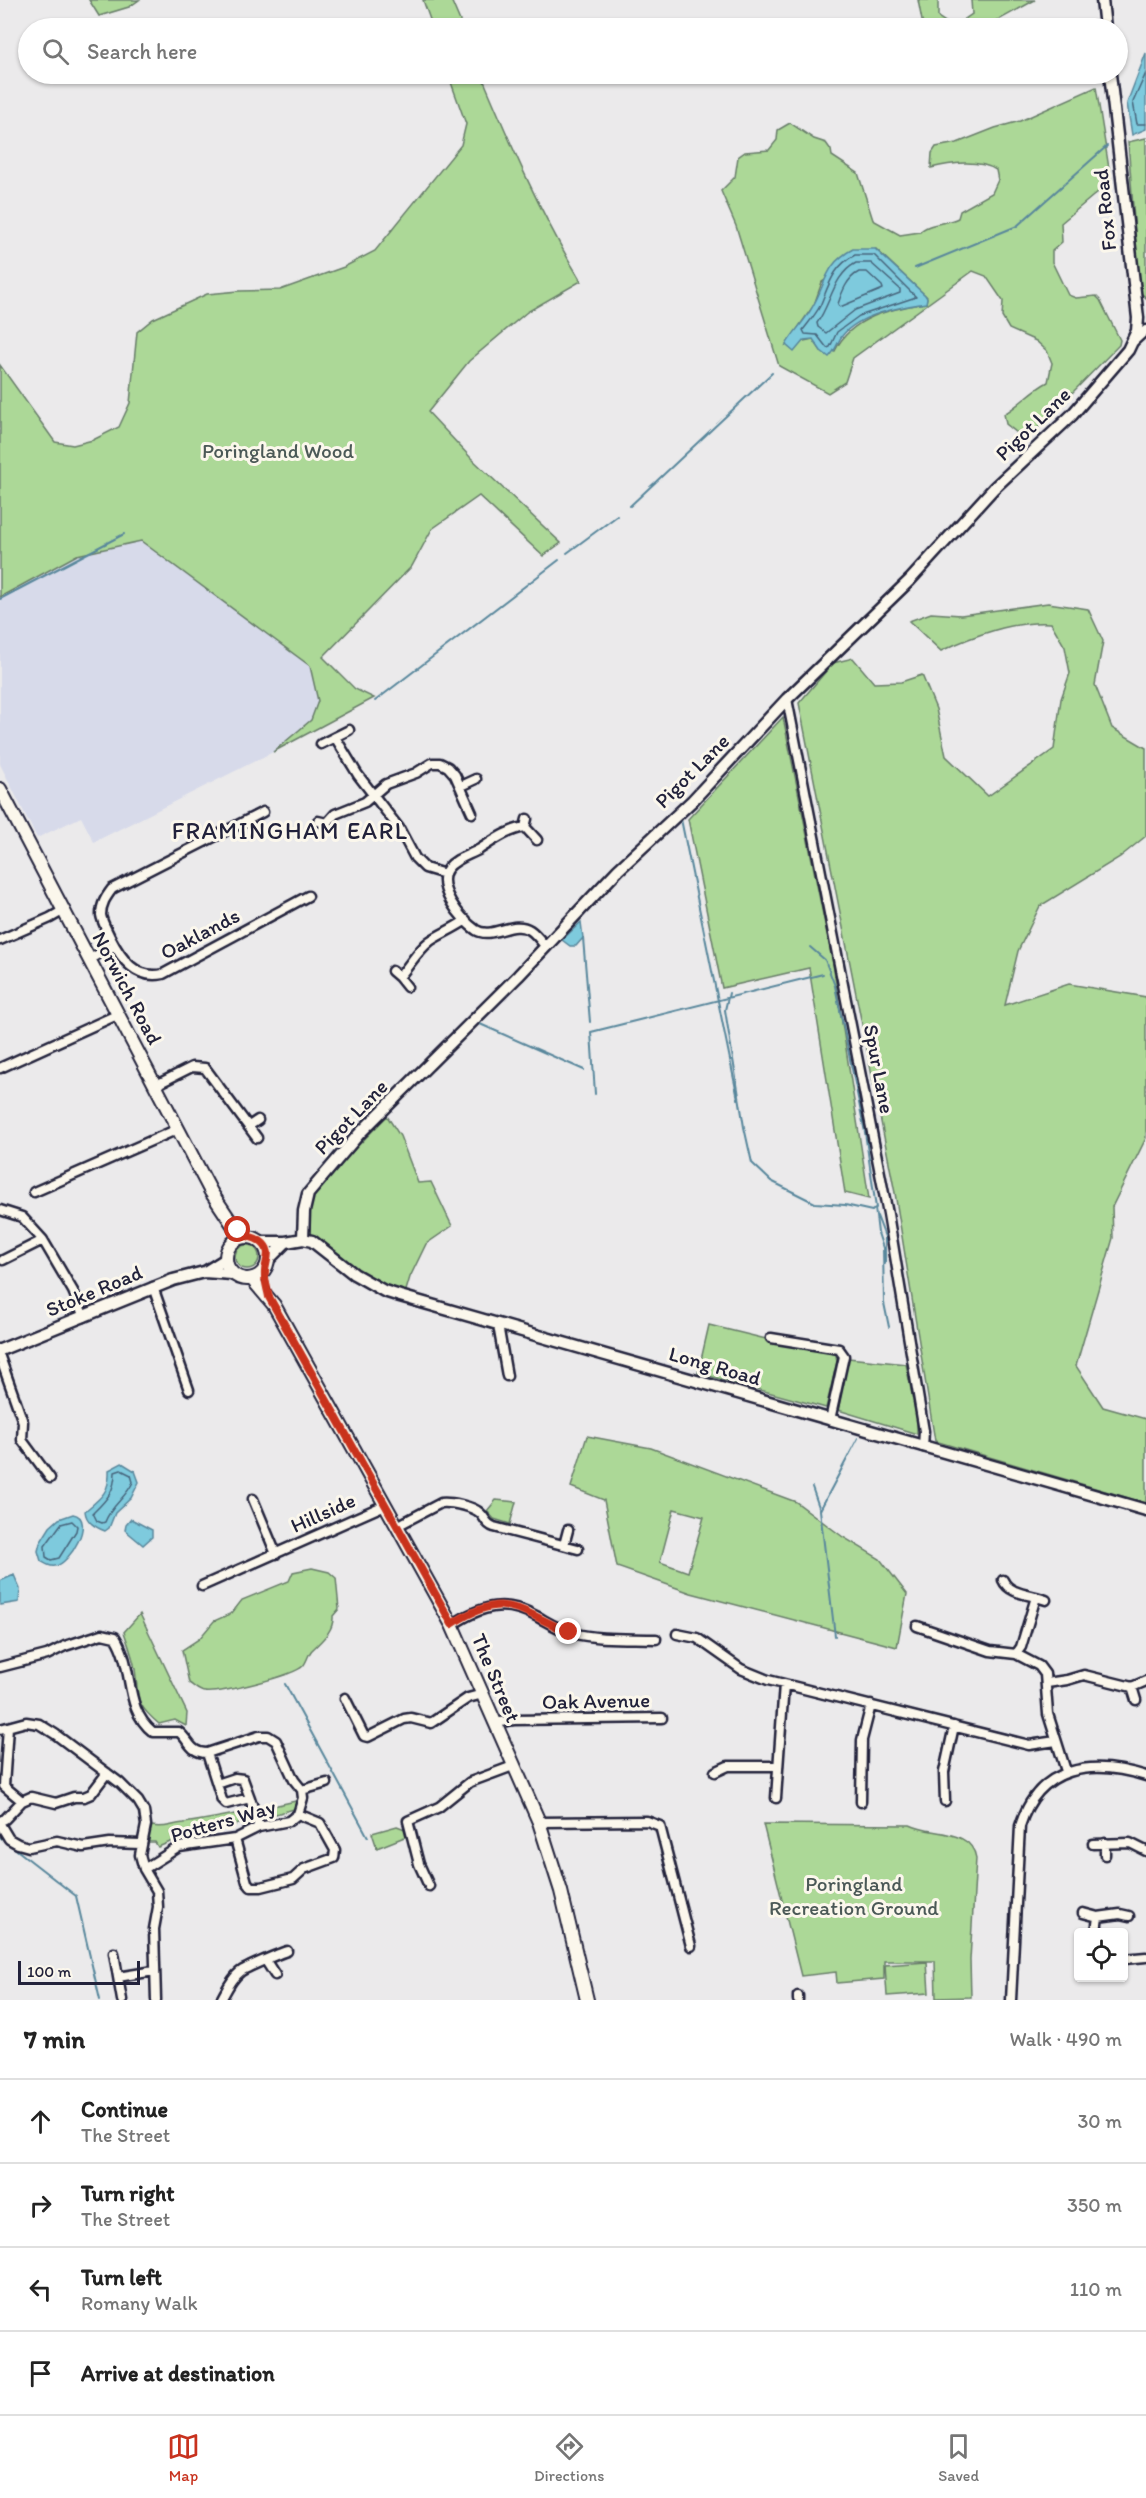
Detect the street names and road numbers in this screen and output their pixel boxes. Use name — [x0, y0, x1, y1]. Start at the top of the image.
street label: Fox Road — [1088, 168, 1121, 252]
street label: Pigot Lane — [990, 382, 1075, 466]
street label: Pigot Lane — [649, 728, 734, 813]
street label: Oaklands — [156, 902, 244, 965]
street label: Norwich Road — [87, 927, 168, 1049]
street label: Spur Lane — [859, 1022, 900, 1116]
street label: Pigot Lane — [309, 1074, 393, 1159]
street label: Stoke Road — [42, 1259, 146, 1322]
street label: Long Road — [666, 1340, 765, 1391]
street label: Hillside — [286, 1487, 359, 1538]
street label: The Street — [467, 1630, 526, 1726]
street label: Oak Avenue — [542, 1687, 650, 1714]
street label: Potters Way — [167, 1794, 278, 1847]

